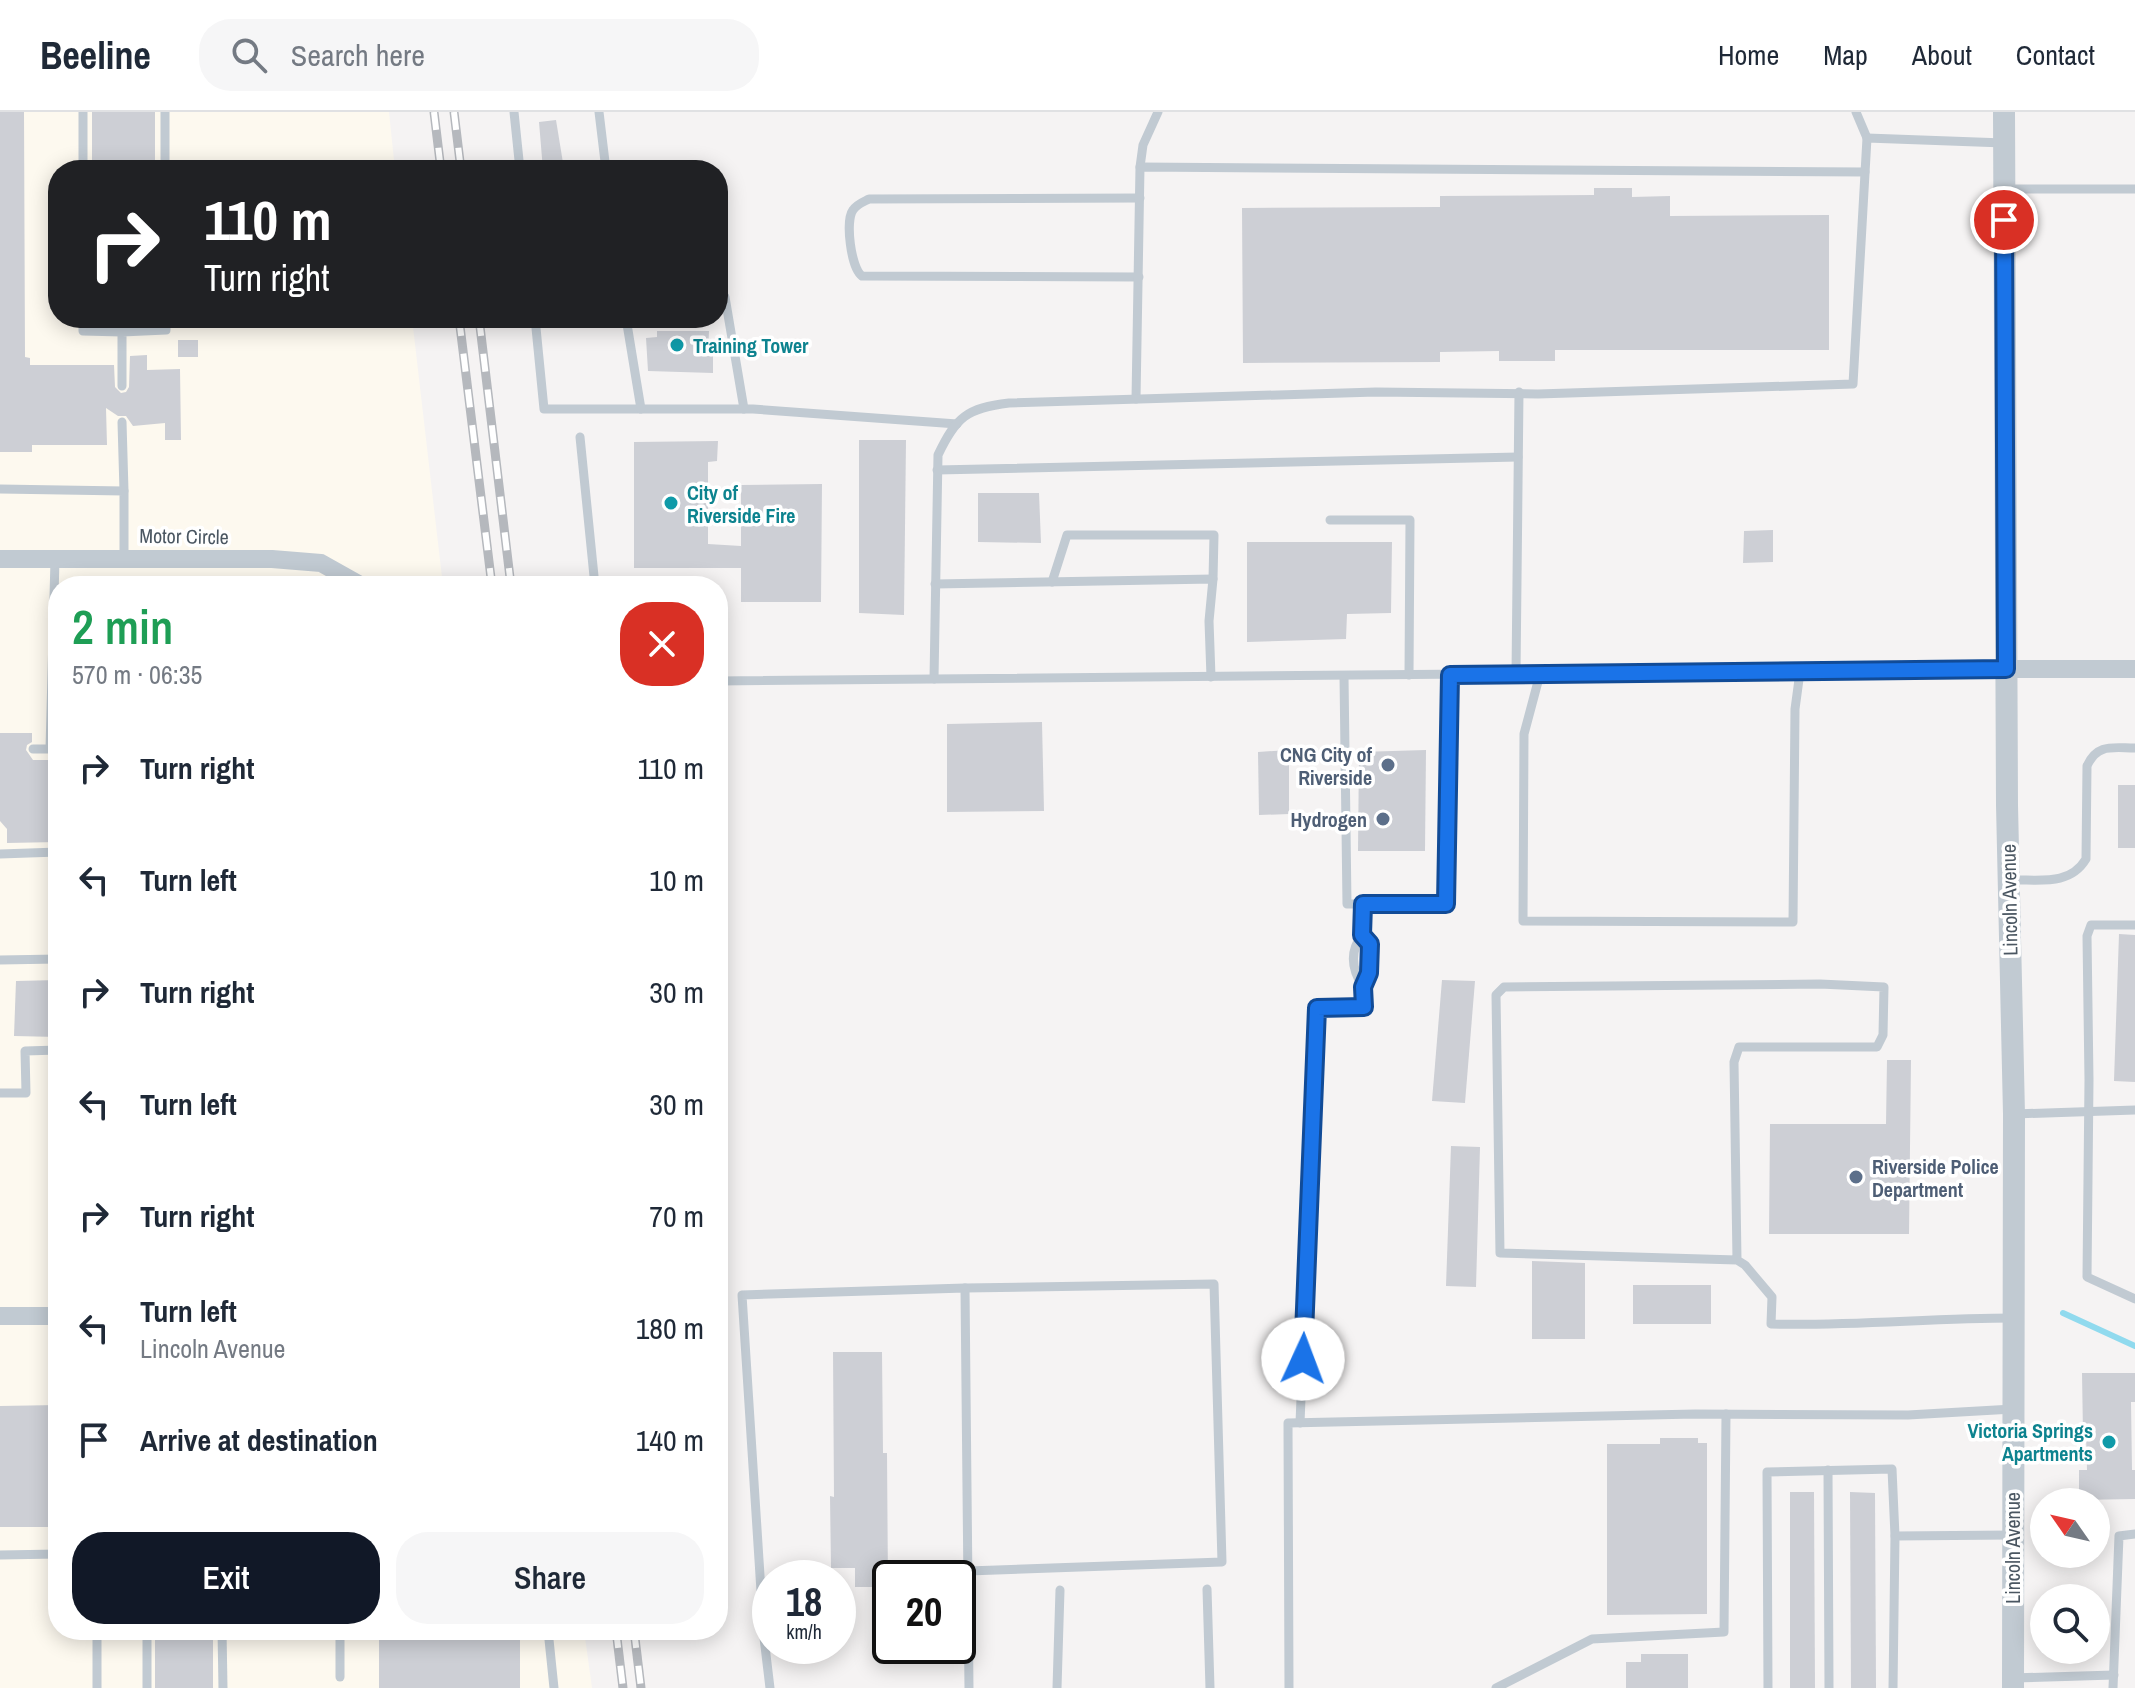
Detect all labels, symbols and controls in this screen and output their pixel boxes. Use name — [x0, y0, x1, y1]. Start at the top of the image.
search box — [199, 19, 759, 91]
text: Beeline — [40, 30, 151, 81]
icon: search — [227, 33, 271, 77]
text: Search here — [291, 35, 425, 75]
text: Home — [1718, 36, 1779, 74]
text: Map — [1823, 36, 1868, 74]
text: About — [1912, 36, 1972, 74]
text: Contact — [2016, 36, 2095, 74]
text: 110 m — [204, 182, 332, 257]
pin — [1970, 186, 2038, 254]
icon: right — [72, 192, 176, 296]
icon: arrive — [1982, 198, 2026, 242]
text: Turn right — [204, 254, 329, 302]
place label: Training Tower — [693, 332, 809, 359]
marker: Training Tower — [668, 336, 686, 354]
place label: City of Riverside Fire — [687, 479, 795, 529]
marker: City of Riverside Fire — [662, 494, 680, 512]
street label: Motor Circle — [139, 522, 229, 550]
text: 2 min — [72, 594, 173, 659]
button: close — [620, 602, 704, 686]
text: 570 m · 06:35 — [72, 657, 202, 692]
place label: CNG City of Riverside — [1280, 741, 1373, 791]
icon: right — [72, 746, 116, 790]
text: Turn right — [140, 748, 254, 788]
text: 110 m — [637, 748, 704, 788]
marker: CNG City of Riverside — [1379, 756, 1397, 774]
place label: Hydrogen — [1290, 806, 1367, 833]
marker: Hydrogen — [1374, 810, 1392, 828]
street label: Lincoln Avenue — [1995, 844, 2023, 956]
icon: left — [72, 858, 116, 902]
text: Turn left — [140, 860, 237, 900]
text: 10 m — [649, 860, 704, 900]
icon: right — [72, 970, 116, 1014]
text: Turn right — [140, 972, 254, 1012]
text: 30 m — [649, 972, 704, 1012]
icon: left — [72, 1082, 116, 1126]
text: Turn left — [140, 1084, 237, 1124]
text: 30 m — [649, 1084, 704, 1124]
place label: Riverside Police Department — [1872, 1153, 1999, 1203]
marker: Riverside Police Department — [1847, 1168, 1865, 1186]
icon: right — [72, 1194, 116, 1238]
text: Turn right — [140, 1196, 254, 1236]
text: 70 m — [649, 1196, 704, 1236]
text: Turn left — [140, 1291, 237, 1331]
icon: left — [72, 1306, 116, 1350]
text: 180 m — [636, 1308, 704, 1348]
position arrow — [1261, 1317, 1345, 1401]
text: Lincoln Avenue — [140, 1331, 285, 1366]
place label: Victoria Springs Apartments — [1968, 1417, 2093, 1467]
icon: arrive — [72, 1418, 116, 1462]
text: Arrive at destination — [140, 1420, 378, 1460]
text: 140 m — [636, 1420, 704, 1460]
marker: Victoria Springs Apartments — [2100, 1433, 2118, 1451]
north arrow — [2030, 1488, 2110, 1568]
map controls — [2030, 1488, 2110, 1664]
street label: Lincoln Avenue — [1999, 1492, 2026, 1604]
button: Exit — [72, 1532, 380, 1624]
button: Share — [396, 1532, 704, 1624]
speed limit sign: 20 — [872, 1560, 976, 1664]
text: 18 — [786, 1575, 822, 1628]
button: search — [2030, 1584, 2110, 1664]
text: km/h — [786, 1618, 822, 1645]

